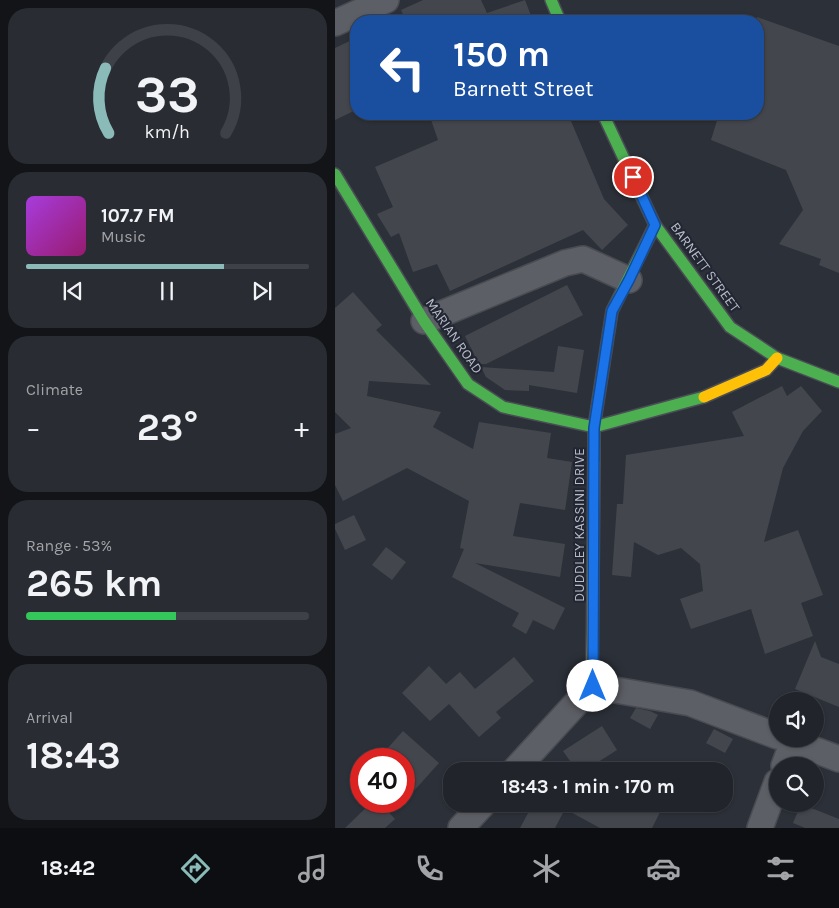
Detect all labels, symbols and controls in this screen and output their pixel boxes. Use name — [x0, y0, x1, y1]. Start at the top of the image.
text: 150 m — [453, 34, 550, 75]
icon: left — [370, 35, 435, 100]
text: 33 — [135, 64, 200, 125]
text: Barnett Street — [453, 76, 593, 102]
text: km/h — [145, 122, 190, 143]
pin — [612, 156, 654, 198]
icon: arrive — [619, 163, 647, 191]
text: 107.7 FM — [101, 205, 175, 227]
street label: BARNETT STREET — [667, 219, 743, 315]
text: Music — [101, 227, 146, 246]
icon: previous — [59, 277, 87, 305]
icon: pause — [153, 277, 181, 305]
icon: next — [248, 277, 276, 305]
street label: MARIAN ROAD — [422, 295, 486, 377]
text: Climate — [26, 380, 83, 399]
text: 23° — [137, 405, 198, 450]
text: − — [26, 411, 41, 444]
text: + — [294, 411, 309, 444]
street label: DUDDLEY KASSINI DRIVE — [571, 448, 588, 602]
text: Range · 53% — [26, 536, 112, 555]
text: 265 km — [26, 561, 162, 606]
position arrow — [566, 659, 618, 711]
map controls — [769, 692, 824, 812]
button: sound — [769, 692, 824, 747]
text: Arrival — [26, 708, 73, 727]
text: 18:43 — [26, 733, 121, 778]
speed limit sign: 40 — [350, 748, 415, 813]
button: search — [769, 757, 824, 812]
text: 18:43 · 1 min · 170 m — [501, 776, 675, 798]
icon: directions — [178, 851, 213, 886]
icon: music — [295, 851, 330, 886]
icon: phone — [412, 851, 447, 886]
icon: climate — [529, 851, 564, 886]
icon: car — [646, 851, 681, 886]
icon: filters — [763, 851, 798, 886]
text: 18:42 — [41, 855, 95, 881]

